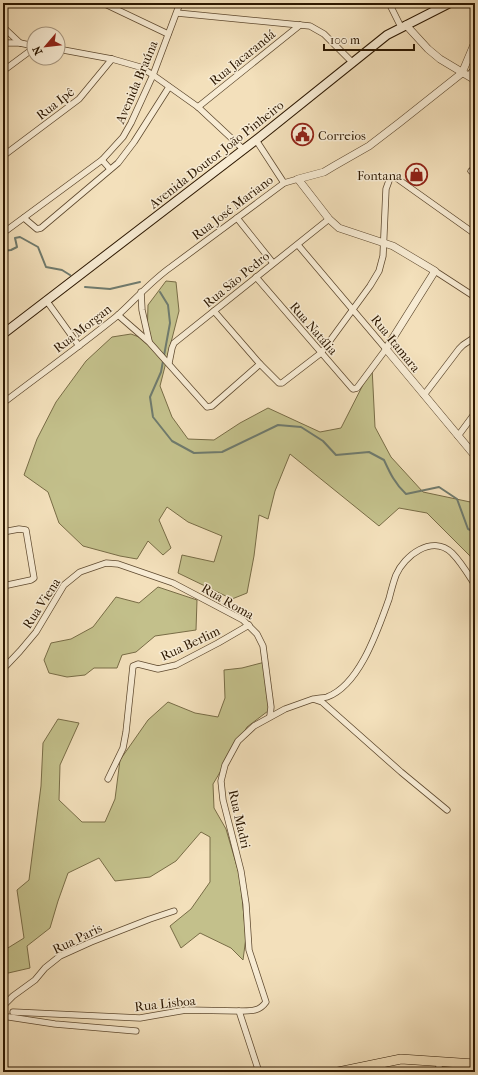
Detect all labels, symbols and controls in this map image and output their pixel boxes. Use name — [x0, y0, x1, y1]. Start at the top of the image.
north arrow — [26, 26, 66, 66]
street label: Rua Jacarandá — [207, 26, 279, 88]
scale bar — [324, 26, 414, 52]
text: 100 m — [330, 33, 360, 47]
street label: Avenida Braúna — [112, 37, 161, 127]
text: N — [30, 43, 45, 57]
street label: Rua Ipê — [33, 84, 78, 123]
street label: Avenida Doutor João Pinheiro — [145, 97, 287, 212]
public building icon: Correios — [290, 122, 316, 148]
place label: Correios — [318, 128, 366, 143]
shop icon: Fontana — [404, 162, 430, 188]
place label: Fontana — [357, 168, 403, 183]
street label: Rua José Mariano — [189, 172, 276, 243]
street label: Rua São Pedro — [200, 248, 273, 311]
street label: Rua Natália — [287, 299, 341, 359]
street label: Rua Morgan — [50, 301, 115, 356]
street label: Rua Itamara — [368, 312, 424, 376]
street label: Rua Viena — [19, 574, 64, 631]
street label: Rua Roma — [199, 580, 257, 623]
street label: Rua Berlim — [158, 623, 223, 664]
street label: Rua Madri — [225, 788, 254, 850]
street label: Rua Paris — [50, 920, 105, 957]
street label: Rua Lisboa — [134, 993, 197, 1014]

